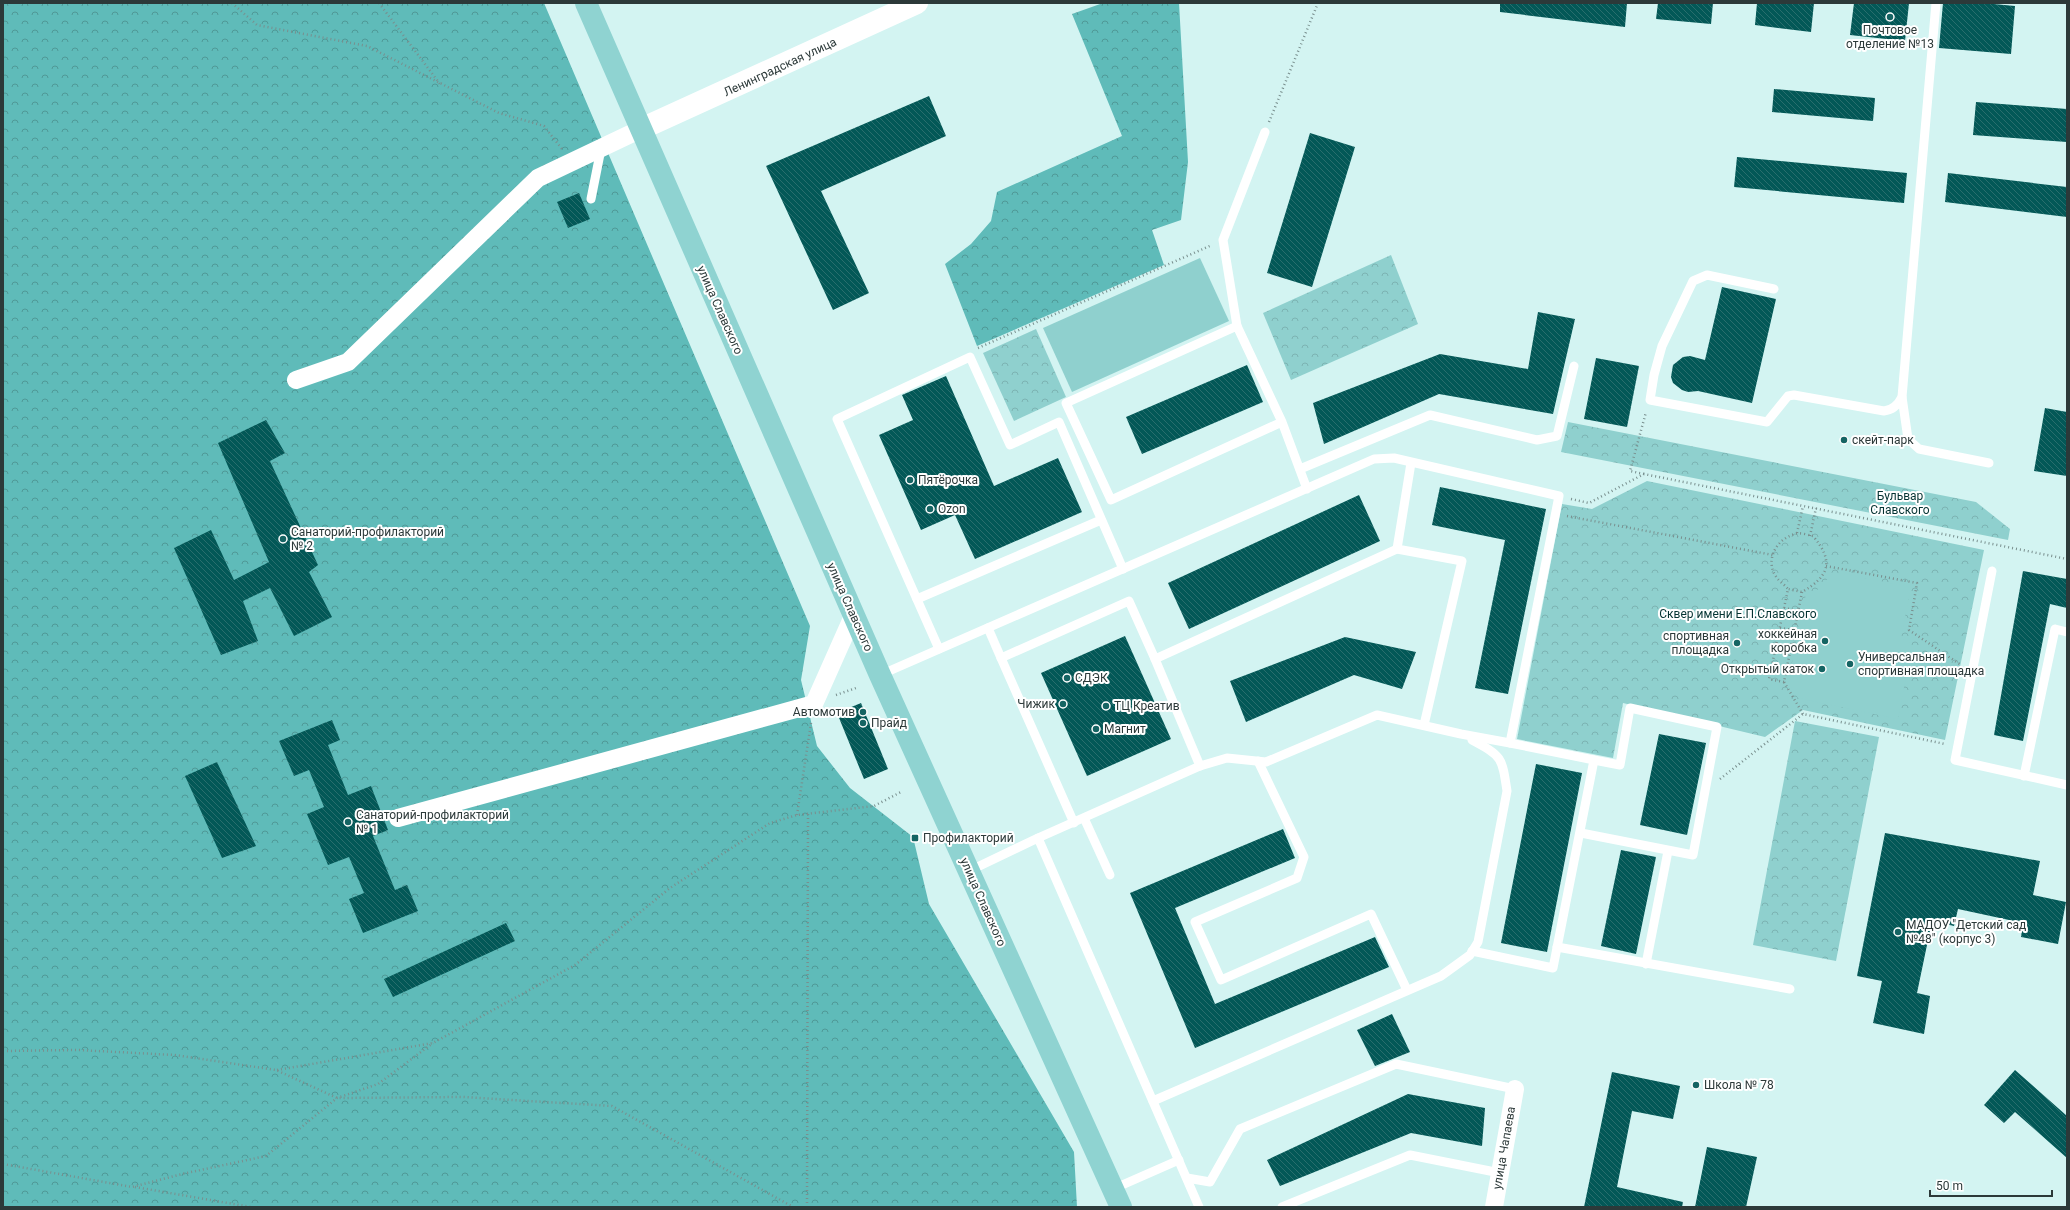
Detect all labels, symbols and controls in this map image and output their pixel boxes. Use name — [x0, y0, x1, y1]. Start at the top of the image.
marker: Почтовое отделение №13 — [1885, 12, 1895, 22]
place label: Почтовое отделение №13 — [1846, 23, 1934, 51]
street label: Ленинградская улица — [721, 35, 839, 99]
street label: улица Славского — [694, 264, 746, 357]
place label: скейт-парк — [1852, 433, 1914, 447]
marker: скейт-парк — [1839, 435, 1849, 445]
place label: Пятёрочка — [918, 473, 978, 487]
marker: Пятёрочка — [905, 475, 915, 485]
park label: Бульвар Славского — [1870, 489, 1930, 517]
place label: Ozon — [938, 502, 966, 516]
marker: Ozon — [925, 504, 935, 514]
place label: Санаторий-профилакторий № 2 — [291, 525, 444, 553]
marker: Санаторий-профилакторий № 2 — [278, 534, 288, 544]
street label: улица Славского — [824, 561, 876, 654]
park label: Сквер имени Е.П.Славского — [1659, 607, 1817, 621]
place label: хоккейная коробка — [1758, 627, 1817, 655]
place label: спортивная площадка — [1663, 629, 1729, 657]
marker: хоккейная коробка — [1820, 636, 1830, 646]
marker: спортивная площадка — [1732, 638, 1742, 648]
place label: Универсальная спортивная площадка — [1858, 650, 1984, 678]
marker: Универсальная спортивная площадка — [1845, 659, 1855, 669]
place label: Открытый каток — [1721, 662, 1815, 676]
marker: Открытый каток — [1817, 664, 1827, 674]
place label: СДЭК — [1075, 671, 1108, 685]
marker: СДЭК — [1062, 673, 1072, 683]
place label: Чижик — [1017, 697, 1056, 711]
marker: Чижик — [1058, 699, 1068, 709]
place label: ТЦ Креатив — [1114, 699, 1180, 713]
marker: ТЦ Креатив — [1101, 701, 1111, 711]
place label: Автомотив — [793, 705, 855, 719]
marker: Автомотив — [858, 707, 868, 717]
place label: Прайд — [871, 716, 907, 730]
marker: Прайд — [858, 718, 868, 728]
place label: Магнит — [1104, 722, 1146, 736]
marker: Магнит — [1091, 724, 1101, 734]
place label: Санаторий-профилакторий № 1 — [356, 808, 509, 836]
marker: Санаторий-профилакторий № 1 — [343, 817, 353, 827]
place label: Профилакторий — [923, 831, 1014, 845]
marker: Профилакторий — [910, 833, 920, 843]
street label: улица Славского — [957, 856, 1009, 949]
place label: МАДОУ "Детский сад №48" (корпус 3) — [1906, 918, 2026, 946]
marker: МАДОУ "Детский сад №48" (корпус 3) — [1893, 927, 1903, 937]
place label: Школа № 78 — [1704, 1078, 1774, 1092]
marker: Школа № 78 — [1691, 1080, 1701, 1090]
street label: улица Чапаева — [1490, 1105, 1518, 1191]
scale bar — [1930, 1172, 2052, 1198]
text: 50 m — [1936, 1179, 1963, 1193]

